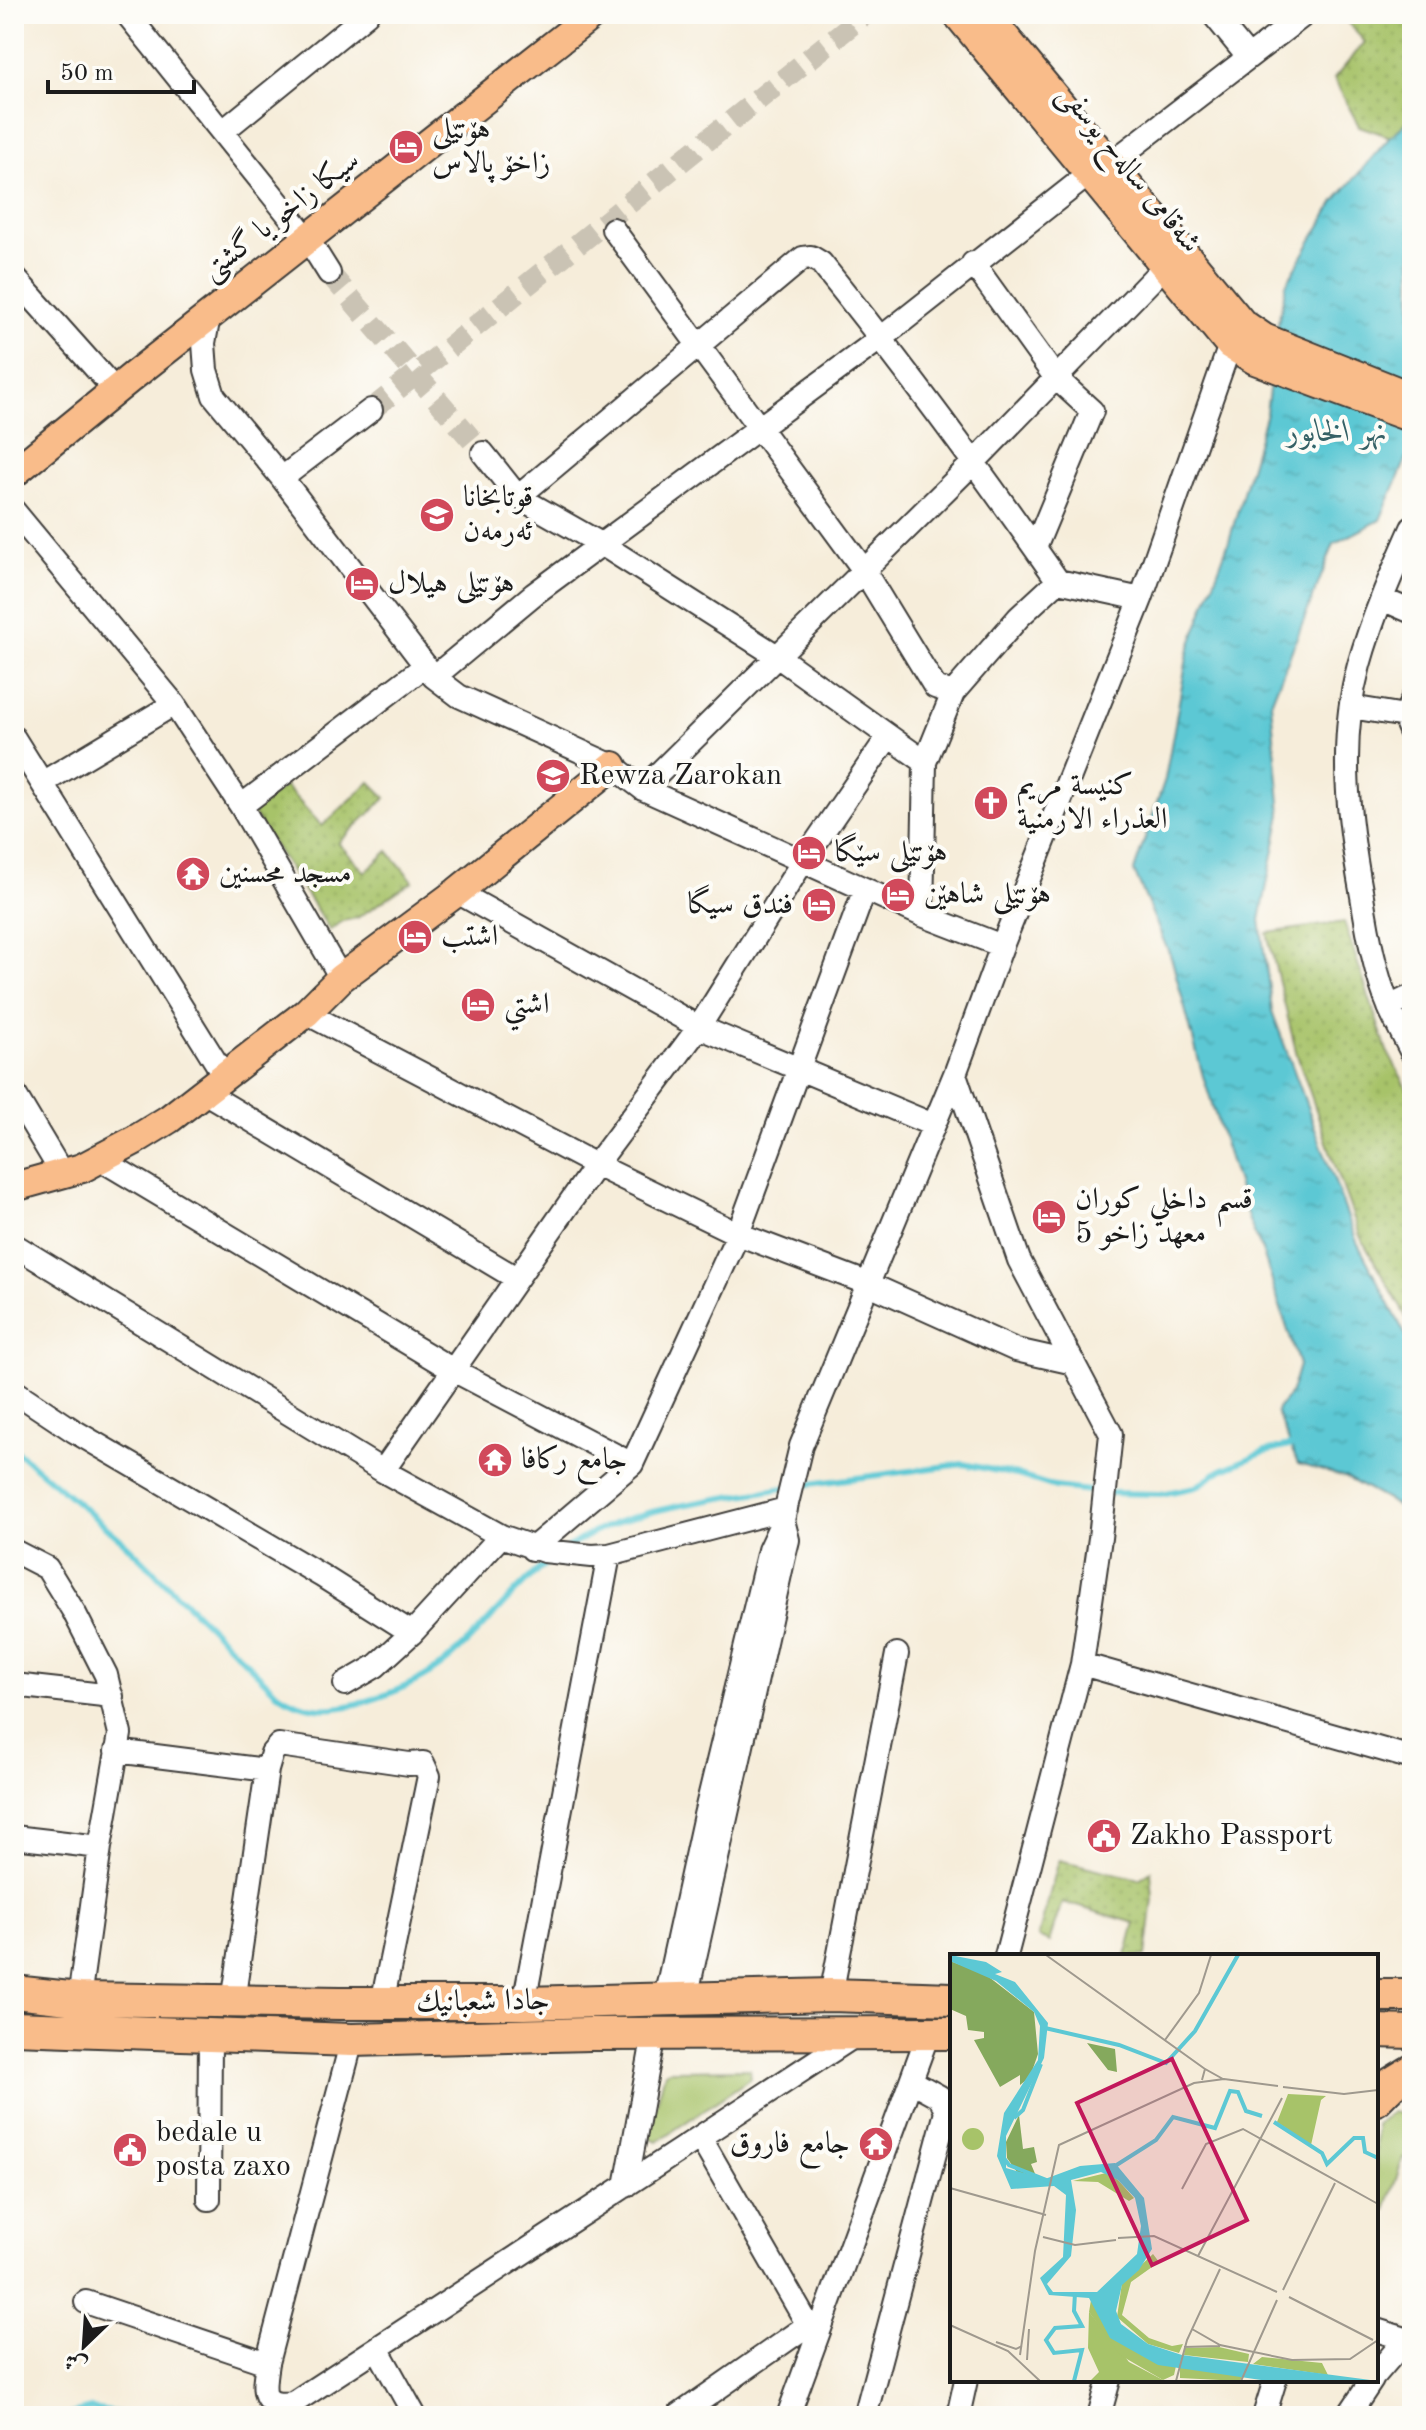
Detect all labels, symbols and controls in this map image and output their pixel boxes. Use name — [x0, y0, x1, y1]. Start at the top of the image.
scale bar — [48, 44, 194, 94]
text: 50 m — [60, 62, 114, 86]
street label: شەقامی سالەح یوسفی — [1045, 79, 1206, 265]
place label: هۆتێلی زاخۆ پالاس — [432, 115, 550, 183]
hotel icon: هۆتێلی زاخۆ پالاس — [387, 128, 425, 166]
street label: سیکا زاخو یا گشتى — [195, 143, 368, 290]
water label: نهر الخابور — [1284, 417, 1388, 451]
place label: قوتابخانا ئه‌رمه‌ن — [463, 483, 533, 547]
school or university icon: قوتابخانا ئه‌رمه‌ن — [418, 496, 456, 534]
hotel icon: هۆتێلی هیلال — [343, 565, 381, 603]
place label: هۆتێلی هیلال — [388, 569, 515, 604]
school or university icon: Rewza Zarokan — [534, 757, 572, 795]
place label: Rewza Zarokan — [579, 761, 782, 791]
place label: كنيسة مريم العذراء الارمنية — [1017, 771, 1168, 835]
church icon: كنيسة مريم العذراء الارمنية — [972, 784, 1010, 822]
place label: هۆتێلی سێگا — [835, 832, 948, 873]
hotel icon: هۆتێلی سێگا — [790, 834, 828, 872]
temple icon: مسجد محسنين — [174, 855, 212, 893]
place label: مسجد محسنين — [219, 859, 352, 889]
hotel icon: هۆتێلی شاهێن — [879, 876, 917, 914]
place label: هۆتێلی شاهێن — [924, 880, 1051, 915]
place label: فندق سيگا — [688, 884, 793, 920]
hotel icon: فندق سيگا — [800, 886, 838, 924]
hotel icon: اشتب — [396, 918, 434, 956]
place label: اشتب — [441, 922, 498, 954]
hotel icon: اشتي — [459, 986, 497, 1024]
place label: اشتي — [504, 990, 549, 1031]
place label: قسم داخلي كوران معهد زاخو 5 — [1075, 1185, 1253, 1251]
hotel icon: قسم داخلي كوران معهد زاخو 5 — [1030, 1198, 1068, 1236]
temple icon: جامع ركافا — [476, 1441, 514, 1479]
place label: جامع ركافا — [521, 1444, 627, 1485]
public building icon: Zakho Passport — [1085, 1817, 1123, 1855]
place label: Zakho Passport — [1130, 1821, 1333, 1851]
inset map — [950, 1954, 1378, 2382]
street label: جادا شعبانيك — [416, 1986, 550, 2019]
place label: bedale u posta zaxo — [156, 2118, 291, 2182]
temple icon: جامع فاروق — [857, 2125, 895, 2163]
place label: جامع فاروق — [730, 2129, 850, 2169]
public building icon: bedale u posta zaxo — [111, 2131, 149, 2169]
north arrow — [44, 2306, 124, 2386]
text: ش — [62, 2348, 91, 2377]

